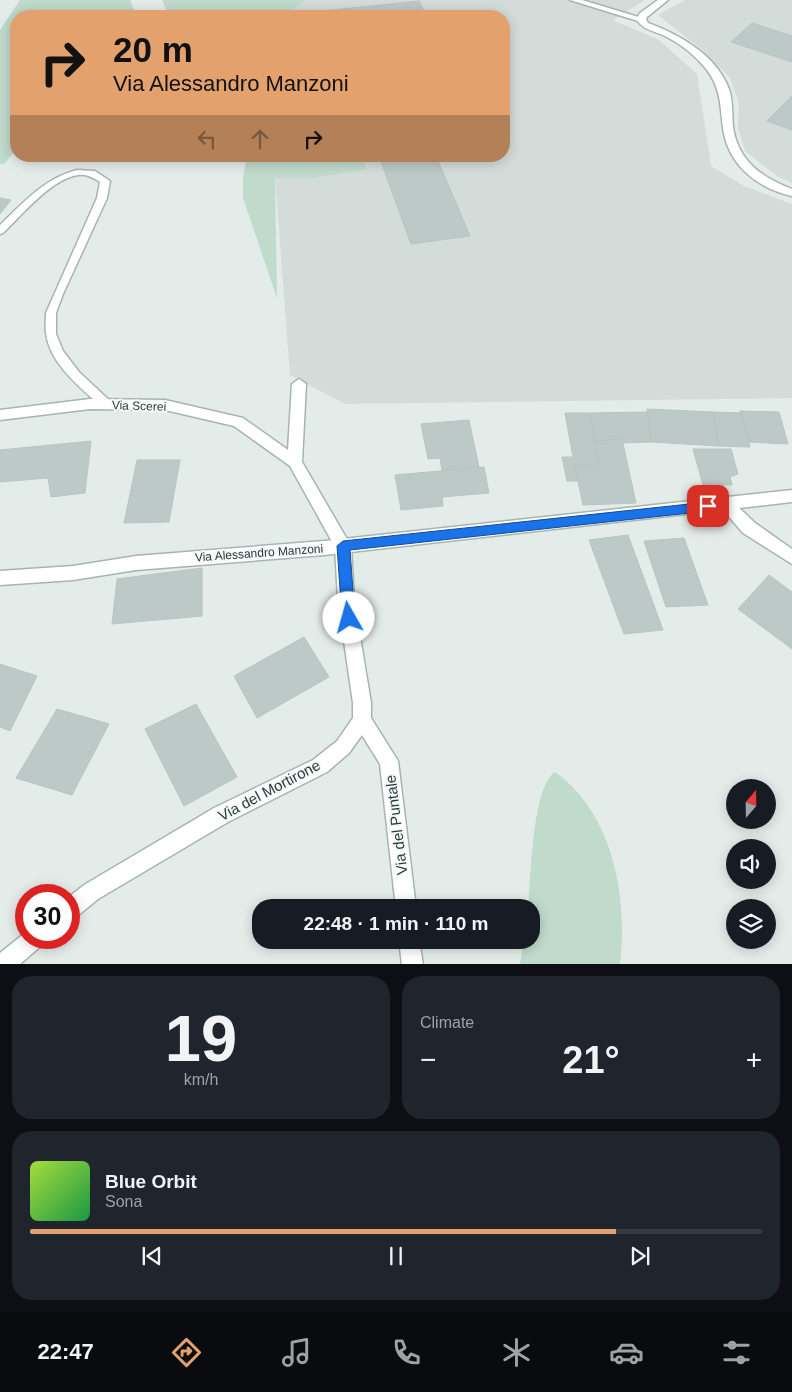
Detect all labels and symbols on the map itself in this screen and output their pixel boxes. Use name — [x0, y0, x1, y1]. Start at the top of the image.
street label: Via Scerei — [112, 398, 166, 414]
pin — [687, 485, 729, 527]
street label: Via Alessandro Manzoni — [194, 542, 324, 564]
position arrow — [322, 591, 374, 643]
street label: Via del Mortirone — [215, 756, 323, 824]
street label: Via del Puntale — [381, 774, 411, 876]
north arrow — [726, 779, 776, 829]
speed limit sign: 30 — [15, 884, 80, 949]

